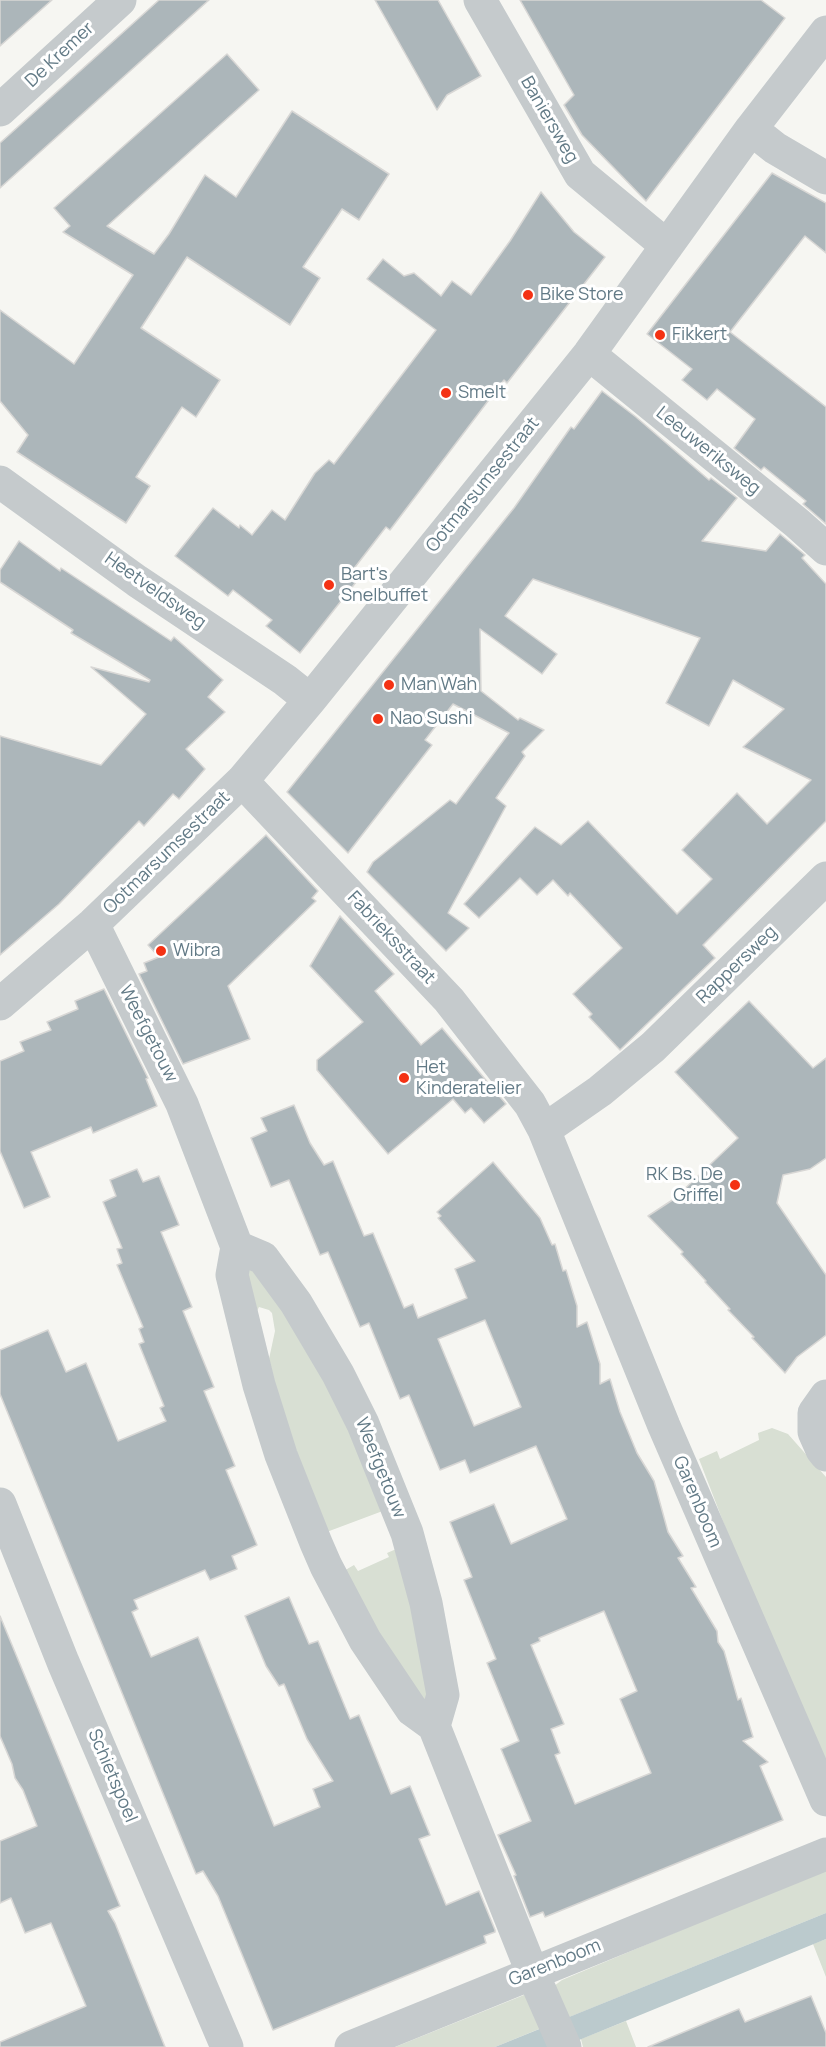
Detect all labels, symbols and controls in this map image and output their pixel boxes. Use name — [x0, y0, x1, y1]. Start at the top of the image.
street label: De Kremer — [21, 18, 99, 92]
street label: Baniersweg — [516, 73, 582, 167]
place label: Bike Store — [540, 284, 624, 306]
marker: Bike Store — [521, 288, 535, 302]
place label: Fikkert — [672, 324, 727, 346]
marker: Fikkert — [653, 328, 667, 342]
place label: Smelt — [458, 382, 506, 404]
marker: Smelt — [439, 386, 453, 400]
street label: Leeuweriksweg — [651, 402, 765, 500]
street label: Ootmarsumsestraat — [422, 413, 544, 557]
street label: Heetveldsweg — [100, 548, 210, 634]
place label: Bart's Snelbuffet — [341, 564, 428, 606]
marker: Bart's Snelbuffet — [322, 578, 336, 592]
place label: Man Wah — [401, 674, 477, 696]
marker: Man Wah — [382, 678, 396, 692]
place label: Nao Sushi — [390, 708, 473, 730]
marker: Nao Sushi — [371, 712, 385, 726]
street label: Ootmarsumsestraat — [99, 787, 235, 919]
street label: Fabrieksstraat — [343, 887, 439, 989]
street label: Rappersweg — [692, 921, 782, 1009]
place label: Wibra — [173, 940, 220, 962]
marker: Wibra — [154, 944, 168, 958]
street label: Weefgetouw — [114, 982, 182, 1086]
place label: Het Kinderatelier — [416, 1057, 522, 1100]
marker: Het Kinderatelier — [397, 1071, 411, 1085]
place label: RK Bs. De Griffel — [646, 1164, 723, 1206]
marker: RK Bs. De Griffel — [728, 1178, 742, 1192]
street label: Weefgetouw — [350, 1415, 410, 1521]
street label: Garenboom — [668, 1453, 726, 1551]
street label: Schietspoel — [83, 1726, 141, 1826]
street label: Garenboom — [506, 1935, 604, 1991]

